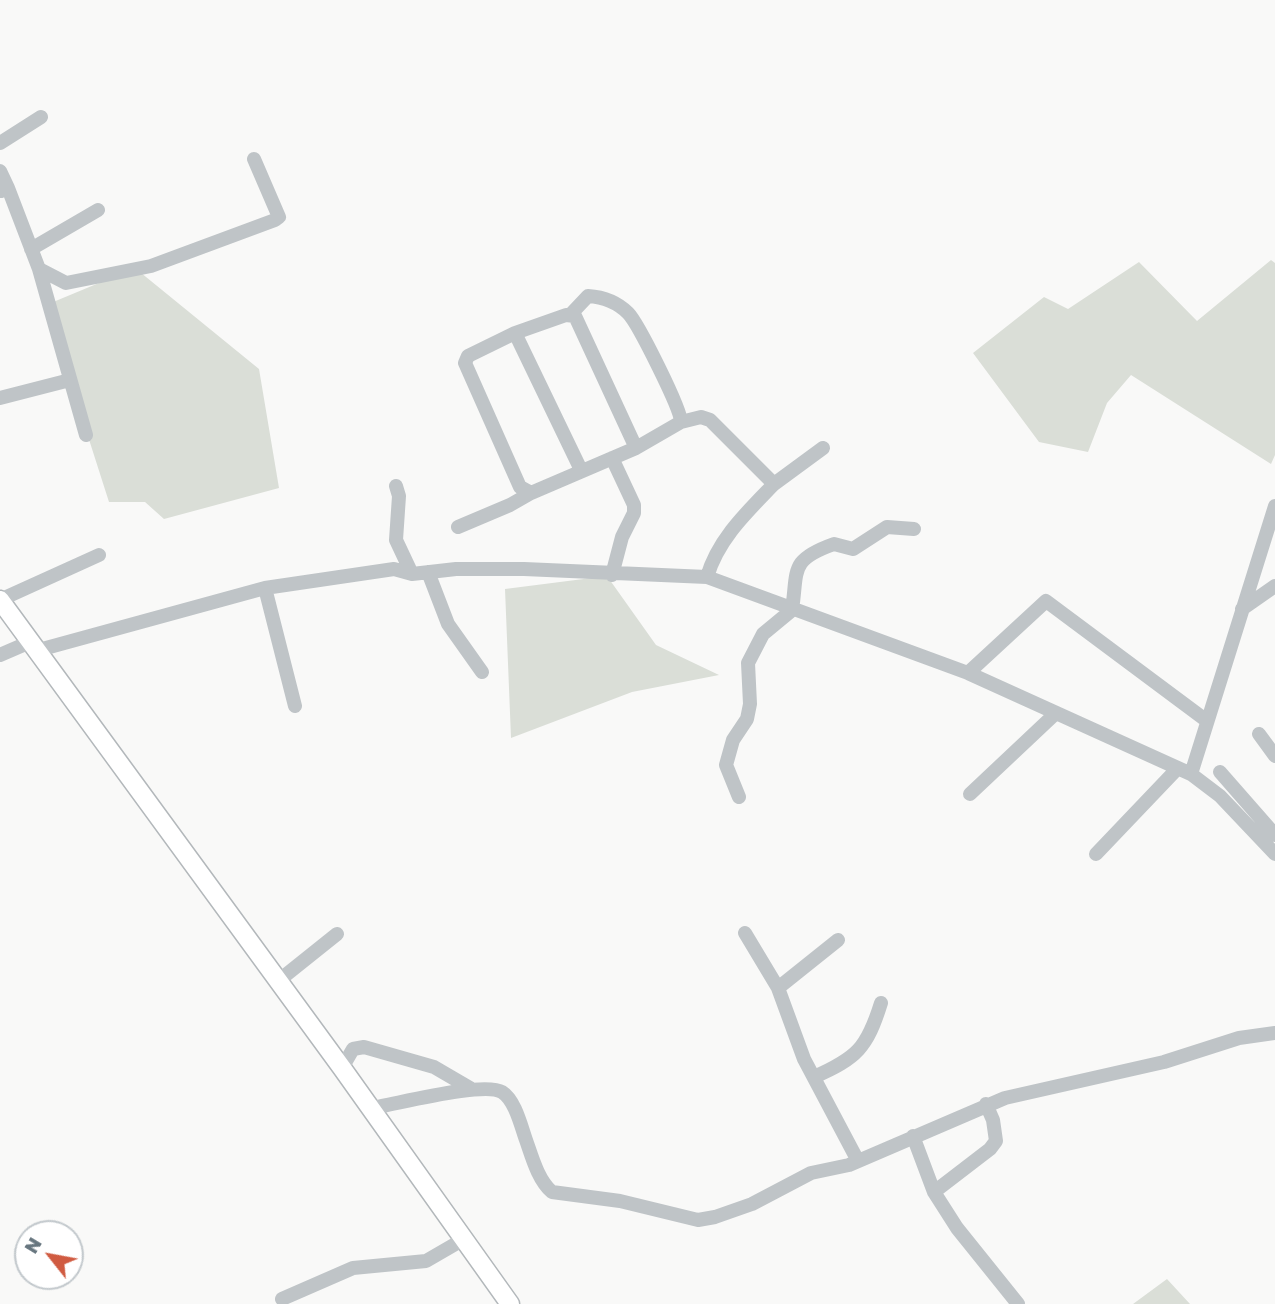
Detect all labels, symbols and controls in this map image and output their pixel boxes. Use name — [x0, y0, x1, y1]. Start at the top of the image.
north arrow — [14, 1220, 84, 1290]
text: N — [19, 1233, 46, 1257]

